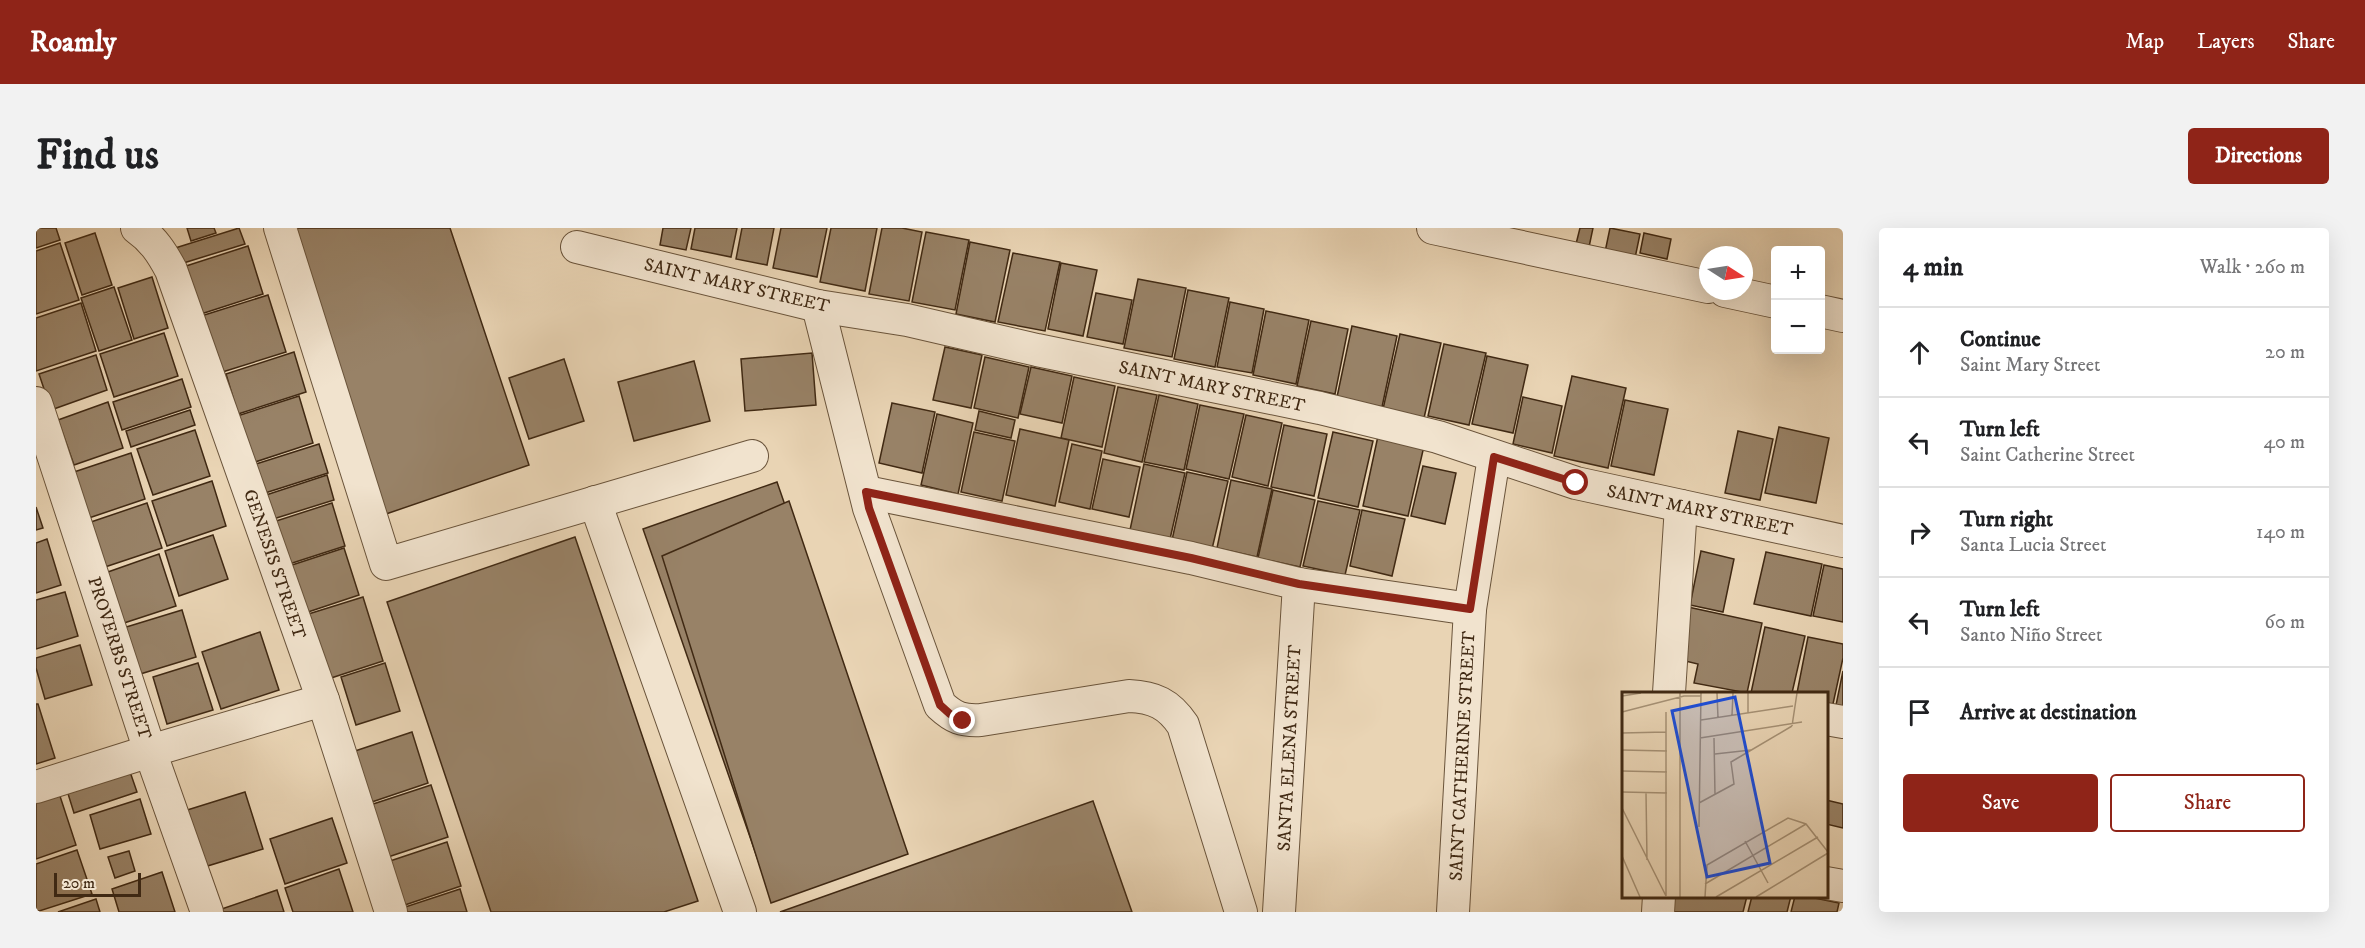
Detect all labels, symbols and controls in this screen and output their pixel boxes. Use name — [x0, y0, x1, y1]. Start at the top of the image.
text: Roamly — [30, 25, 116, 60]
text: Map — [2125, 29, 2164, 55]
text: Layers — [2197, 29, 2255, 55]
text: Share — [2288, 29, 2335, 55]
button: Directions — [2188, 128, 2329, 184]
text: Find us — [36, 130, 159, 182]
north arrow — [1699, 246, 1753, 300]
map controls — [1771, 246, 1825, 354]
button: + — [1771, 246, 1825, 300]
text: 4 min — [1903, 251, 1963, 284]
street label: SAINT MARY STREET — [642, 254, 832, 318]
text: Walk · 260 m — [2200, 255, 2305, 280]
button: − — [1771, 300, 1825, 354]
text: Continue — [1960, 326, 2041, 353]
icon: ahead — [1903, 336, 1936, 369]
text: 20 m — [2265, 340, 2305, 365]
text: Saint Mary Street — [1960, 353, 2100, 378]
street label: SAINT MARY STREET — [1117, 356, 1307, 418]
text: Turn left — [1960, 416, 2040, 443]
icon: left — [1903, 426, 1936, 459]
text: 40 m — [2263, 430, 2305, 455]
text: Saint Catherine Street — [1960, 443, 2135, 468]
route start — [1562, 469, 1588, 495]
street label: SAINT MARY STREET — [1605, 480, 1795, 542]
street label: GENESIS STREET — [238, 486, 310, 643]
text: Turn right — [1960, 506, 2053, 533]
icon: right — [1903, 516, 1936, 549]
text: 140 m — [2256, 520, 2305, 545]
text: Santa Lucia Street — [1960, 533, 2106, 558]
street label: PROVERBS STREET — [82, 574, 156, 743]
text: Turn left — [1960, 596, 2040, 623]
icon: left — [1903, 606, 1936, 639]
text: 60 m — [2265, 610, 2305, 635]
text: Santo Niño Street — [1960, 623, 2103, 648]
street label: SAINT CATHERINE STREET — [1445, 630, 1481, 881]
street label: SANTA ELENA STREET — [1274, 644, 1306, 852]
inset map — [1622, 692, 1828, 897]
icon: arrive — [1903, 696, 1936, 729]
text: Arrive at destination — [1960, 699, 2137, 726]
route end — [949, 707, 975, 733]
button: Save — [1903, 774, 2098, 832]
button: Share — [2110, 774, 2305, 832]
scale bar — [54, 870, 141, 898]
text: 20 m — [63, 873, 95, 893]

